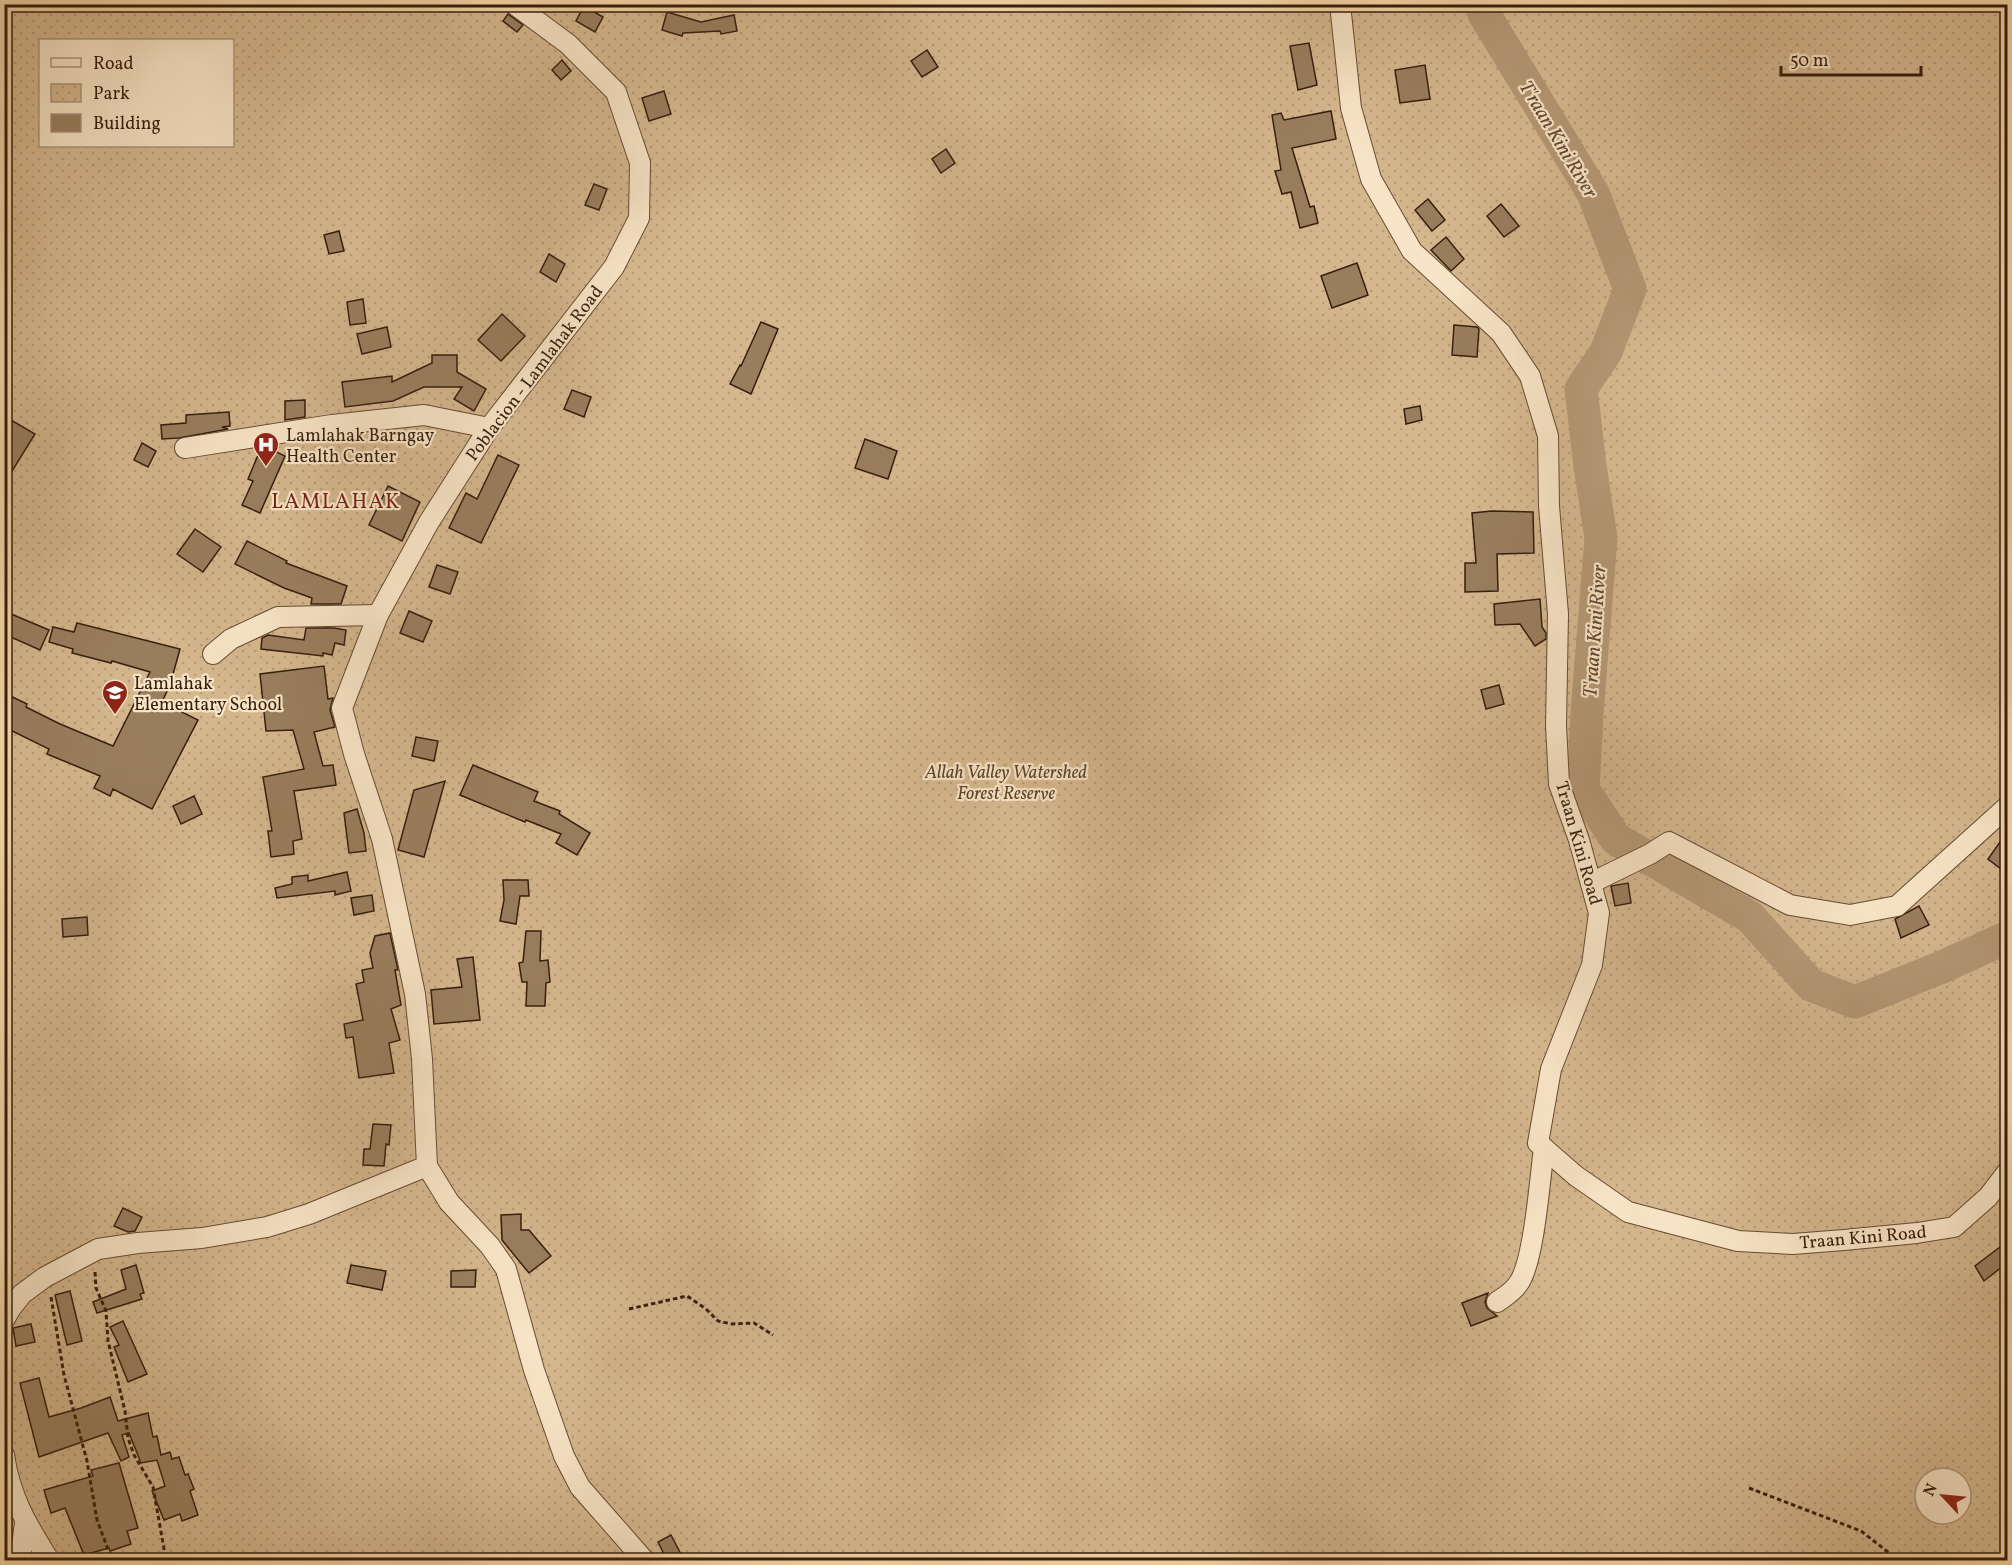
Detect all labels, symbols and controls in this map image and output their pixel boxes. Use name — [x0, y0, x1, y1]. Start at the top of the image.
legend — [39, 39, 234, 147]
scale bar — [1781, 39, 1920, 77]
text: 50 m — [1790, 49, 1829, 74]
text: Road — [93, 52, 134, 77]
water label: T'raan Kini River — [1511, 76, 1604, 205]
text: Park — [93, 82, 130, 107]
text: Building — [93, 112, 161, 137]
street label: Poblacion - Lamlahak Road — [461, 281, 610, 467]
place label: Lamlahak Barngay Health Center — [286, 424, 435, 470]
hospital icon: Lamlahak Barngay Health Center — [251, 430, 281, 468]
district label: LAMLAHAK — [271, 488, 401, 517]
water label: T'raan Kini River — [1577, 563, 1615, 698]
place label: Lamlahak Elementary School — [134, 672, 282, 718]
school or university icon: Lamlahak Elementary School — [100, 678, 130, 716]
park label: Allah Valley Watershed Forest Reserve — [924, 761, 1087, 807]
street label: Traan Kini Road — [1548, 779, 1607, 908]
street label: Traan Kini Road — [1798, 1220, 1928, 1257]
north arrow — [1913, 1466, 1973, 1526]
text: N — [1919, 1480, 1944, 1500]

